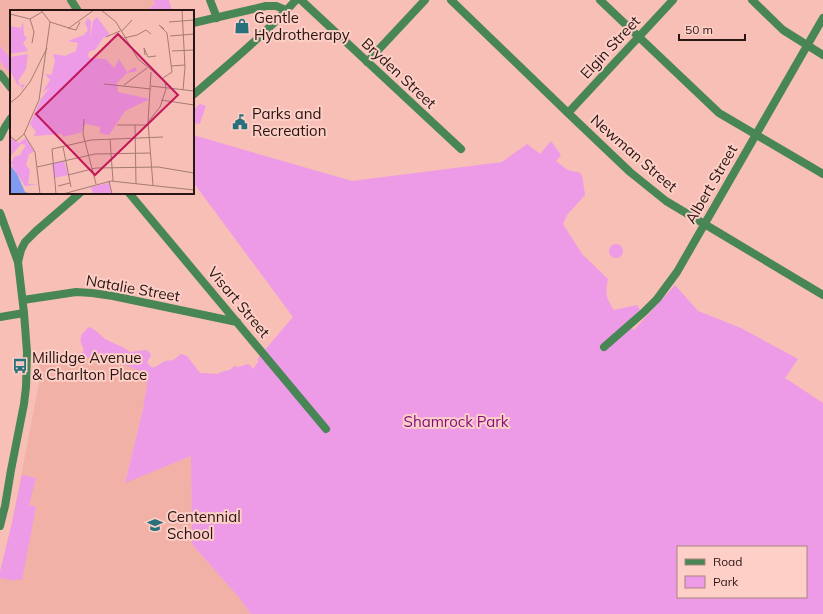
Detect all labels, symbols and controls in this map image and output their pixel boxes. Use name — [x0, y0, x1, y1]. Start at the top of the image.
place label: Gentle Hydrotherapy — [254, 8, 350, 44]
inset map — [10, 10, 194, 194]
street label: Elgin Street — [576, 12, 644, 82]
scale bar — [679, 16, 745, 42]
shop icon: Gentle Hydrotherapy — [233, 17, 251, 35]
text: 50 m — [685, 22, 713, 37]
street label: Bryden Street — [358, 34, 440, 112]
place label: Parks and Recreation — [252, 104, 326, 140]
street label: Newman Street — [587, 110, 681, 196]
public building icon: Parks and Recreation — [231, 113, 249, 131]
street label: Albert Street — [681, 141, 741, 227]
street label: Visart Street — [204, 263, 274, 341]
street label: Natalie Street — [84, 270, 182, 306]
place label: Millidge Avenue & Charlton Place — [32, 348, 147, 384]
bus stop icon: Millidge Avenue & Charlton Place — [11, 357, 29, 375]
park label: Shamrock Park — [404, 412, 509, 431]
place label: Centennial School — [167, 507, 241, 543]
school or university icon: Centennial School — [146, 516, 164, 534]
legend — [677, 546, 807, 598]
text: Road — [713, 554, 742, 569]
text: Park — [713, 574, 739, 589]

